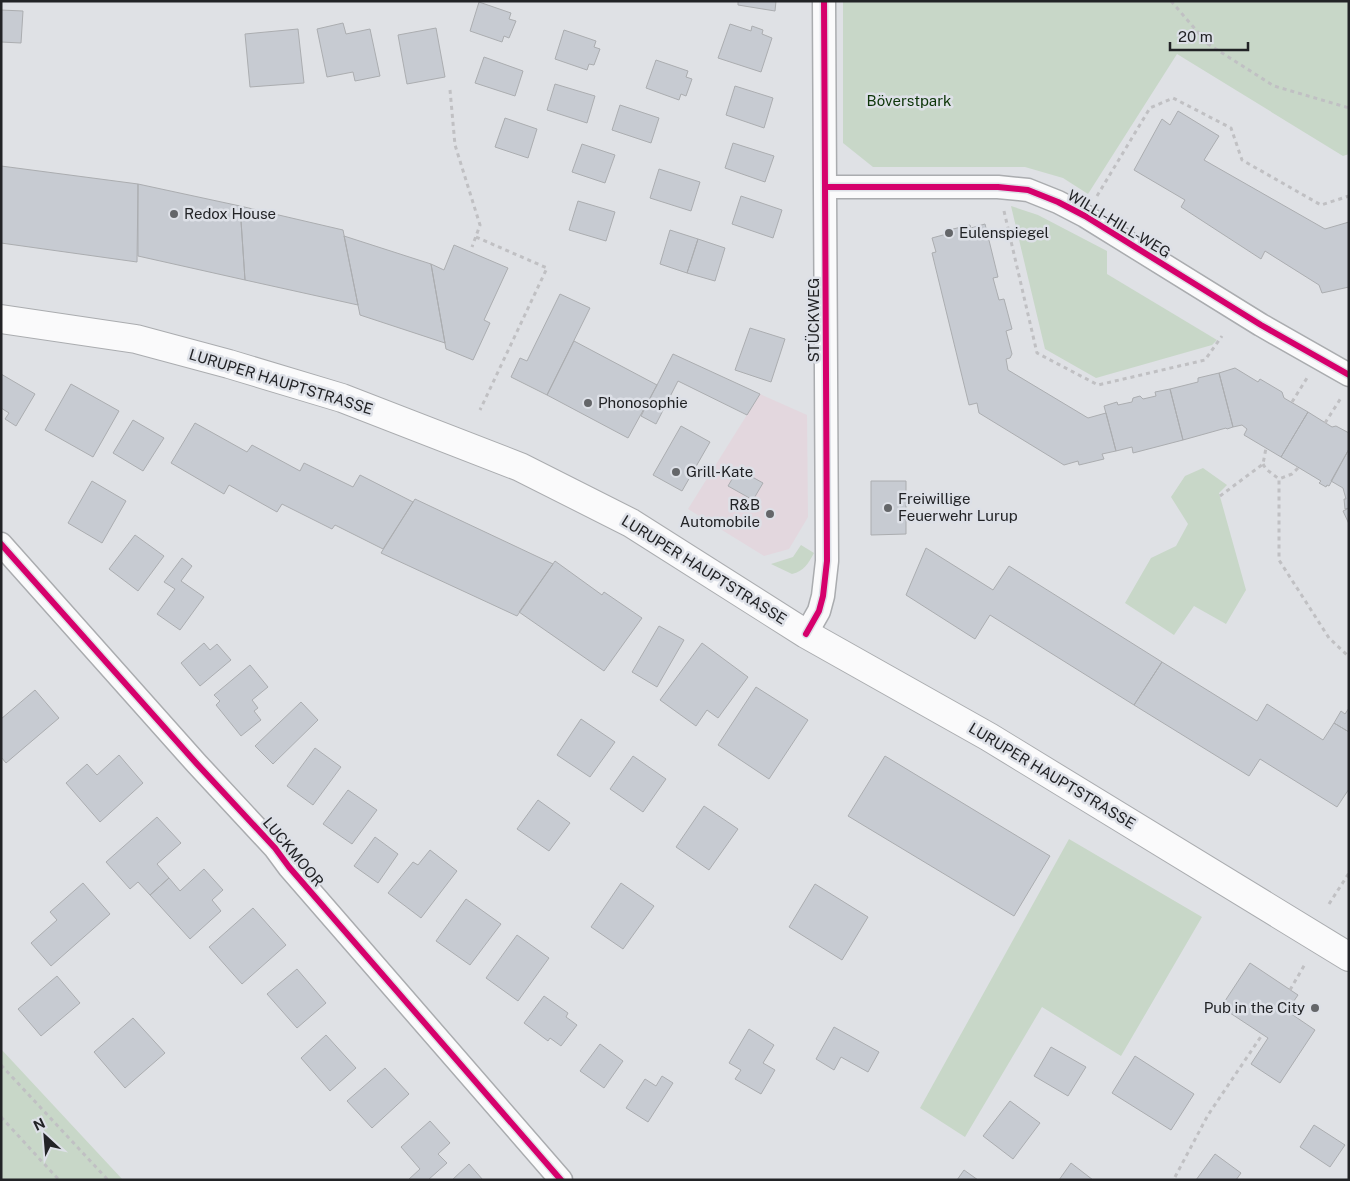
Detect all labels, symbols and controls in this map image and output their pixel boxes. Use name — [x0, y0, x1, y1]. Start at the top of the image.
scale bar — [1170, 20, 1248, 52]
text: 20 m — [1178, 28, 1213, 45]
park label: Böverstpark — [867, 92, 951, 109]
street label: WILLI-HILL-WEG — [1065, 186, 1174, 261]
place label: Redox House — [184, 205, 276, 222]
marker: Redox House — [168, 208, 180, 220]
place label: Eulenspiegel — [959, 224, 1049, 241]
marker: Eulenspiegel — [943, 227, 955, 239]
street label: STÜCKWEG — [804, 278, 822, 362]
street label: LURUPER HAUPTSTRASSE — [187, 345, 375, 418]
place label: Phonosophie — [598, 394, 688, 411]
marker: Phonosophie — [582, 397, 594, 409]
place label: Grill-Kate — [686, 463, 753, 480]
marker: Grill-Kate — [670, 466, 682, 478]
place label: Freiwillige Feuerwehr Lurup — [898, 490, 1018, 524]
place label: R&B Automobile — [680, 496, 760, 530]
marker: Freiwillige Feuerwehr Lurup — [882, 502, 894, 514]
marker: R&B Automobile — [764, 508, 776, 520]
street label: LURUPER HAUPTSTRASSE — [619, 512, 790, 627]
street label: LURUPER HAUPTSTRASSE — [966, 719, 1139, 832]
street label: LUCKMOOR — [260, 814, 327, 890]
place label: Pub in the City — [1204, 999, 1305, 1016]
marker: Pub in the City — [1309, 1002, 1321, 1014]
north arrow — [20, 1111, 70, 1161]
text: N — [31, 1115, 48, 1134]

